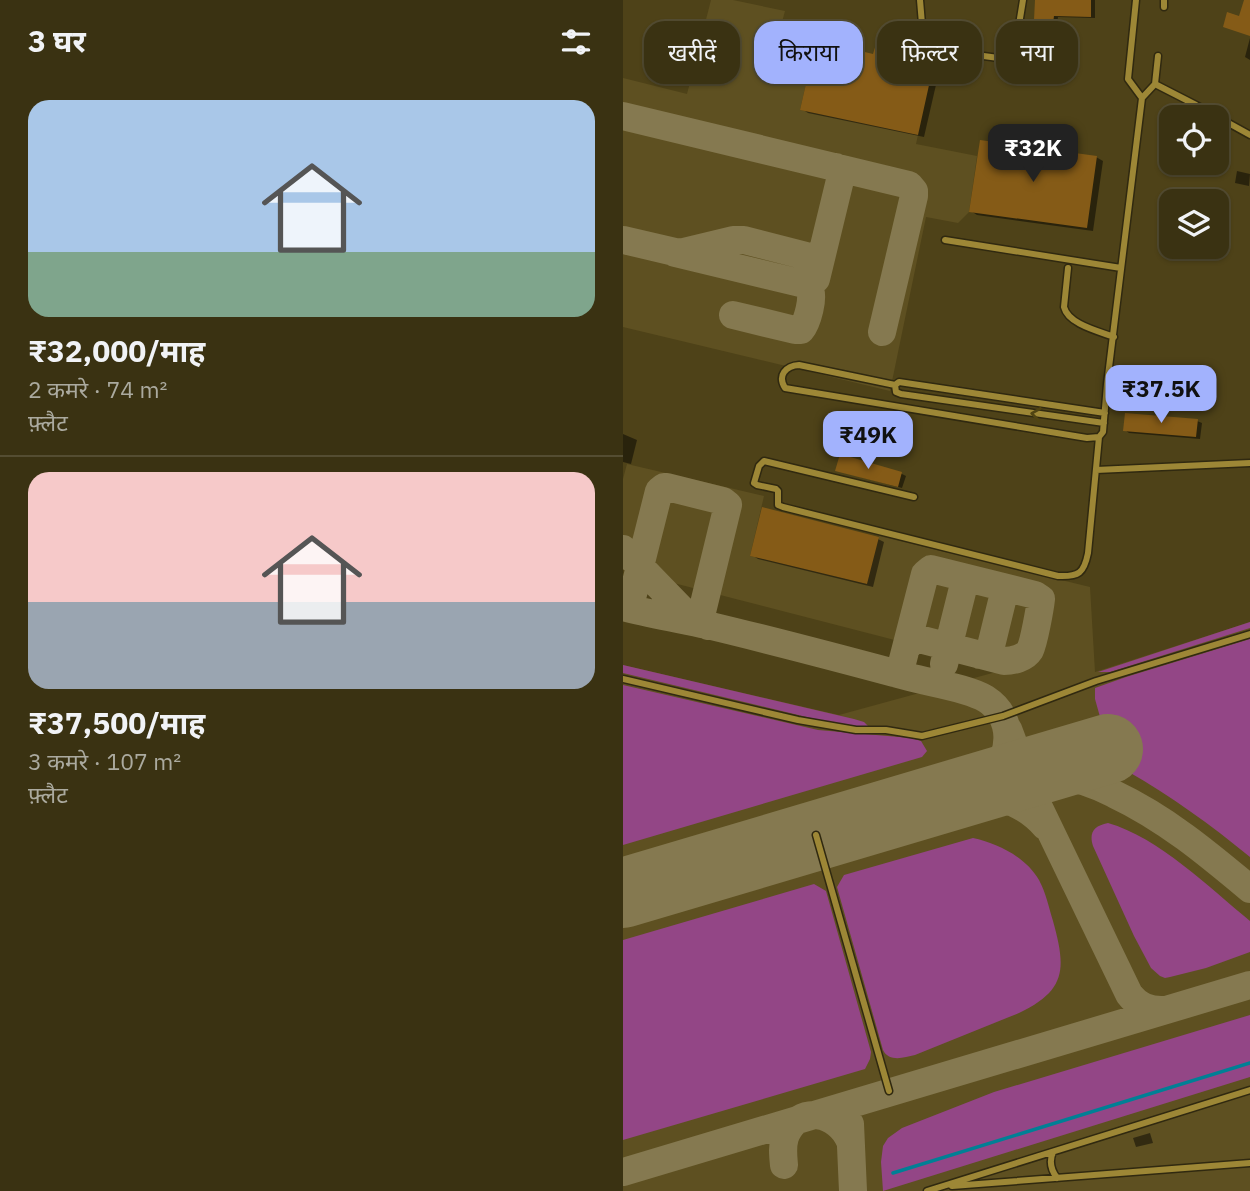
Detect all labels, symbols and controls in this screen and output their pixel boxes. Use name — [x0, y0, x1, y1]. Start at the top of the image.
text: 3 घर — [28, 21, 86, 60]
chip: खरीदें — [644, 21, 740, 84]
chip: किराया — [754, 21, 863, 84]
chip: फ़िल्टर — [877, 21, 982, 84]
chip: नया — [996, 21, 1078, 84]
icon: filters — [557, 23, 595, 61]
map controls — [1159, 105, 1229, 259]
button: locate — [1159, 105, 1229, 175]
pin: ₹32K — [992, 124, 1074, 184]
text: ₹32K — [1004, 132, 1062, 162]
icon: home — [249, 145, 375, 271]
button: layers — [1159, 189, 1229, 259]
text: ₹32,000/माह — [28, 331, 205, 370]
pin: ₹37.5K — [1104, 366, 1218, 425]
text: ₹37.5K — [1121, 373, 1201, 403]
text: 2 कमरे · 74 m² — [28, 374, 167, 404]
text: फ़्लैट — [28, 407, 68, 437]
one-way arrow — [1031, 407, 1042, 422]
pin: ₹49K — [827, 412, 909, 471]
text: ₹49K — [839, 419, 897, 449]
icon: home — [249, 517, 375, 643]
text: ₹37,500/माह — [28, 703, 205, 742]
text: 3 कमरे · 107 m² — [28, 746, 181, 776]
text: फ़्लैट — [28, 779, 68, 809]

